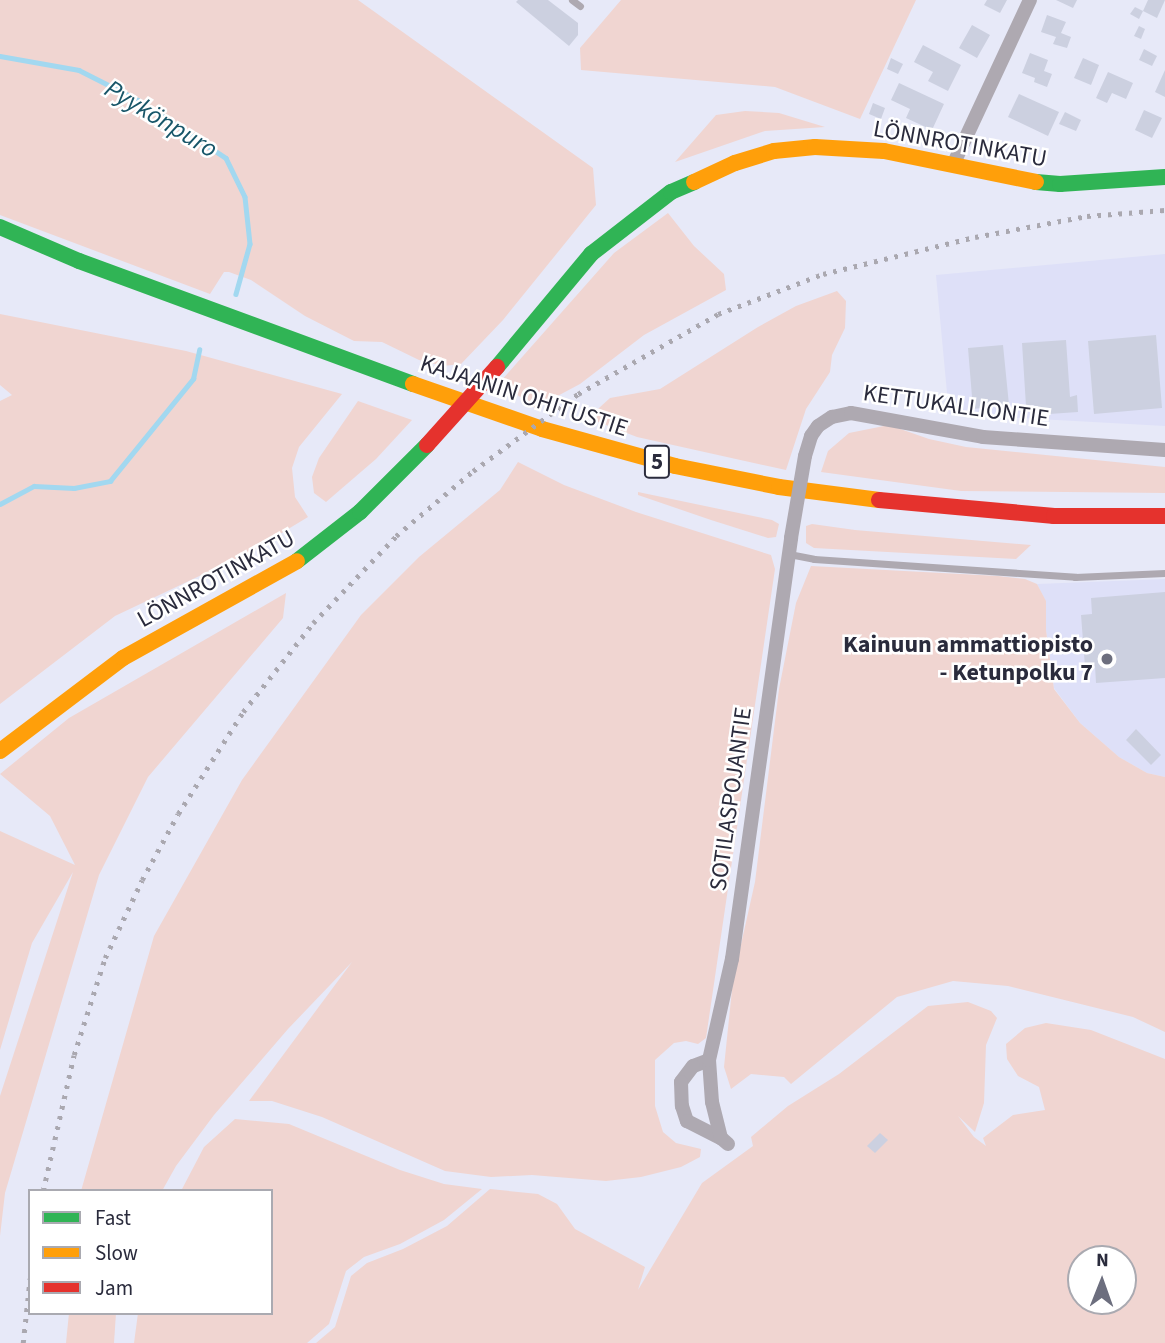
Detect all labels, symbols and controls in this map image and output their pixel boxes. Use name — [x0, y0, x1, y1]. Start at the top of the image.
water label: Pyykönpuro — [99, 73, 223, 165]
street label: LÖNNROTINKATU — [871, 115, 1049, 173]
street label: KAJAANIN OHITUSTIE — [417, 349, 631, 443]
street label: KETTUKALLIONTIE — [861, 379, 1051, 433]
road number: 5 — [643, 442, 671, 482]
street label: LÖNNROTINKATU — [132, 524, 300, 634]
place label: Kainuun ammattiopisto - Ketunpolku 7 — [843, 631, 1093, 687]
marker: Kainuun ammattiopisto - Ketunpolku 7 — [1099, 651, 1115, 667]
street label: SOTILASPOJANTIE — [704, 705, 758, 893]
legend — [28, 1189, 273, 1315]
text: Fast — [95, 1203, 131, 1233]
text: Slow — [95, 1238, 138, 1268]
north arrow — [1067, 1245, 1137, 1315]
text: N — [1096, 1247, 1109, 1274]
text: Jam — [95, 1273, 133, 1303]

